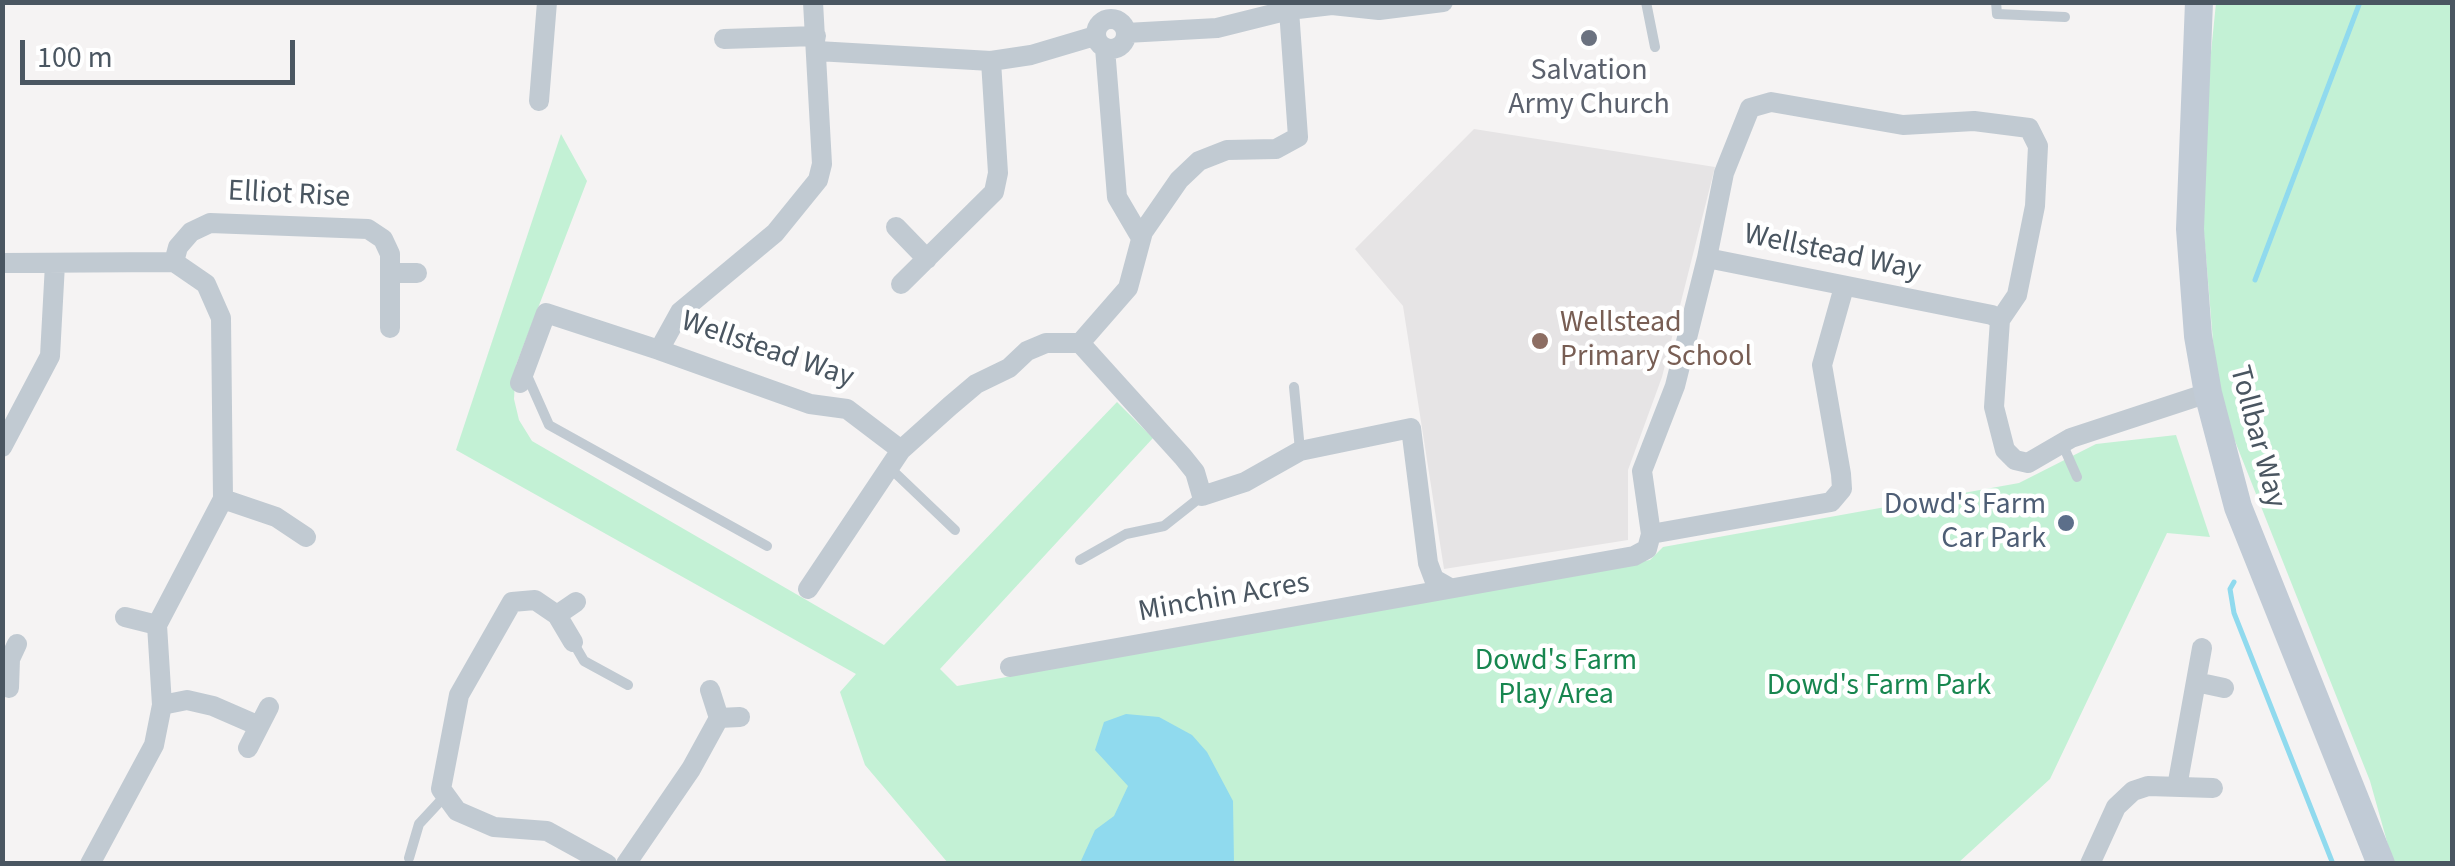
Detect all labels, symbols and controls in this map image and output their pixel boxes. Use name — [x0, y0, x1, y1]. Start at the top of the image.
scale bar — [25, 20, 300, 82]
marker: Salvation Army Church — [1578, 27, 1600, 49]
text: 100 m — [37, 36, 113, 79]
place label: Salvation Army Church — [1508, 54, 1670, 124]
street label: Elliot Rise — [227, 175, 351, 217]
street label: Wellstead Way — [1740, 218, 1924, 290]
street label: Wellstead Way — [676, 305, 858, 397]
place label: Wellstead Primary School — [1560, 306, 1752, 376]
marker: Wellstead Primary School — [1529, 330, 1551, 352]
street label: Tollbar Way — [2220, 362, 2292, 512]
place label: Dowd's Farm Car Park — [1884, 488, 2046, 558]
marker: Dowd's Farm Car Park — [2055, 512, 2077, 534]
street label: Minchin Acres — [1136, 566, 1312, 632]
park label: Dowd's Farm Play Area — [1475, 644, 1637, 714]
park label: Dowd's Farm Park — [1767, 669, 1991, 705]

